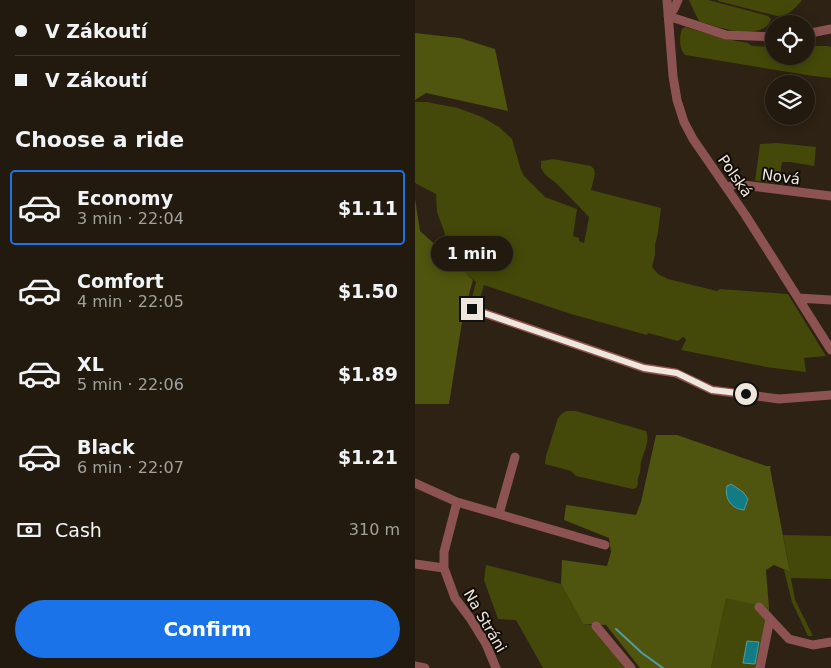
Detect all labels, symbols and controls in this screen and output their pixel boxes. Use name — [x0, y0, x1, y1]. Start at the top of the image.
map controls — [765, 15, 815, 125]
button: locate — [765, 15, 815, 65]
text: V Zákoutí — [45, 20, 147, 42]
text: V Zákoutí — [45, 69, 147, 91]
button: layers — [765, 75, 815, 125]
text: Choose a ride — [15, 127, 184, 152]
street label: Polská — [714, 151, 756, 201]
street label: Nová — [761, 165, 801, 189]
icon: car — [17, 185, 62, 230]
text: Economy — [77, 187, 173, 209]
text: $1.11 — [338, 197, 398, 219]
text: 3 min · 22:04 — [77, 209, 184, 228]
callout: 1 min — [431, 236, 513, 272]
text: 1 min — [447, 244, 497, 263]
icon: car — [17, 268, 62, 313]
text: Comfort — [77, 270, 164, 292]
text: $1.50 — [338, 280, 398, 302]
text: 4 min · 22:05 — [77, 292, 184, 311]
route end — [461, 298, 483, 320]
icon: car — [17, 351, 62, 396]
text: XL — [77, 353, 104, 375]
text: $1.89 — [338, 363, 398, 385]
text: 5 min · 22:06 — [77, 375, 184, 394]
route start — [735, 383, 757, 405]
icon: car — [17, 434, 62, 479]
text: Black — [77, 436, 135, 458]
text: $1.21 — [338, 446, 398, 468]
text: 6 min · 22:07 — [77, 458, 184, 477]
icon: cash — [15, 516, 43, 544]
text: Cash — [55, 519, 102, 541]
text: 310 m — [349, 520, 400, 539]
street label: Na Stráni — [460, 586, 510, 656]
button: Confirm — [15, 600, 400, 658]

